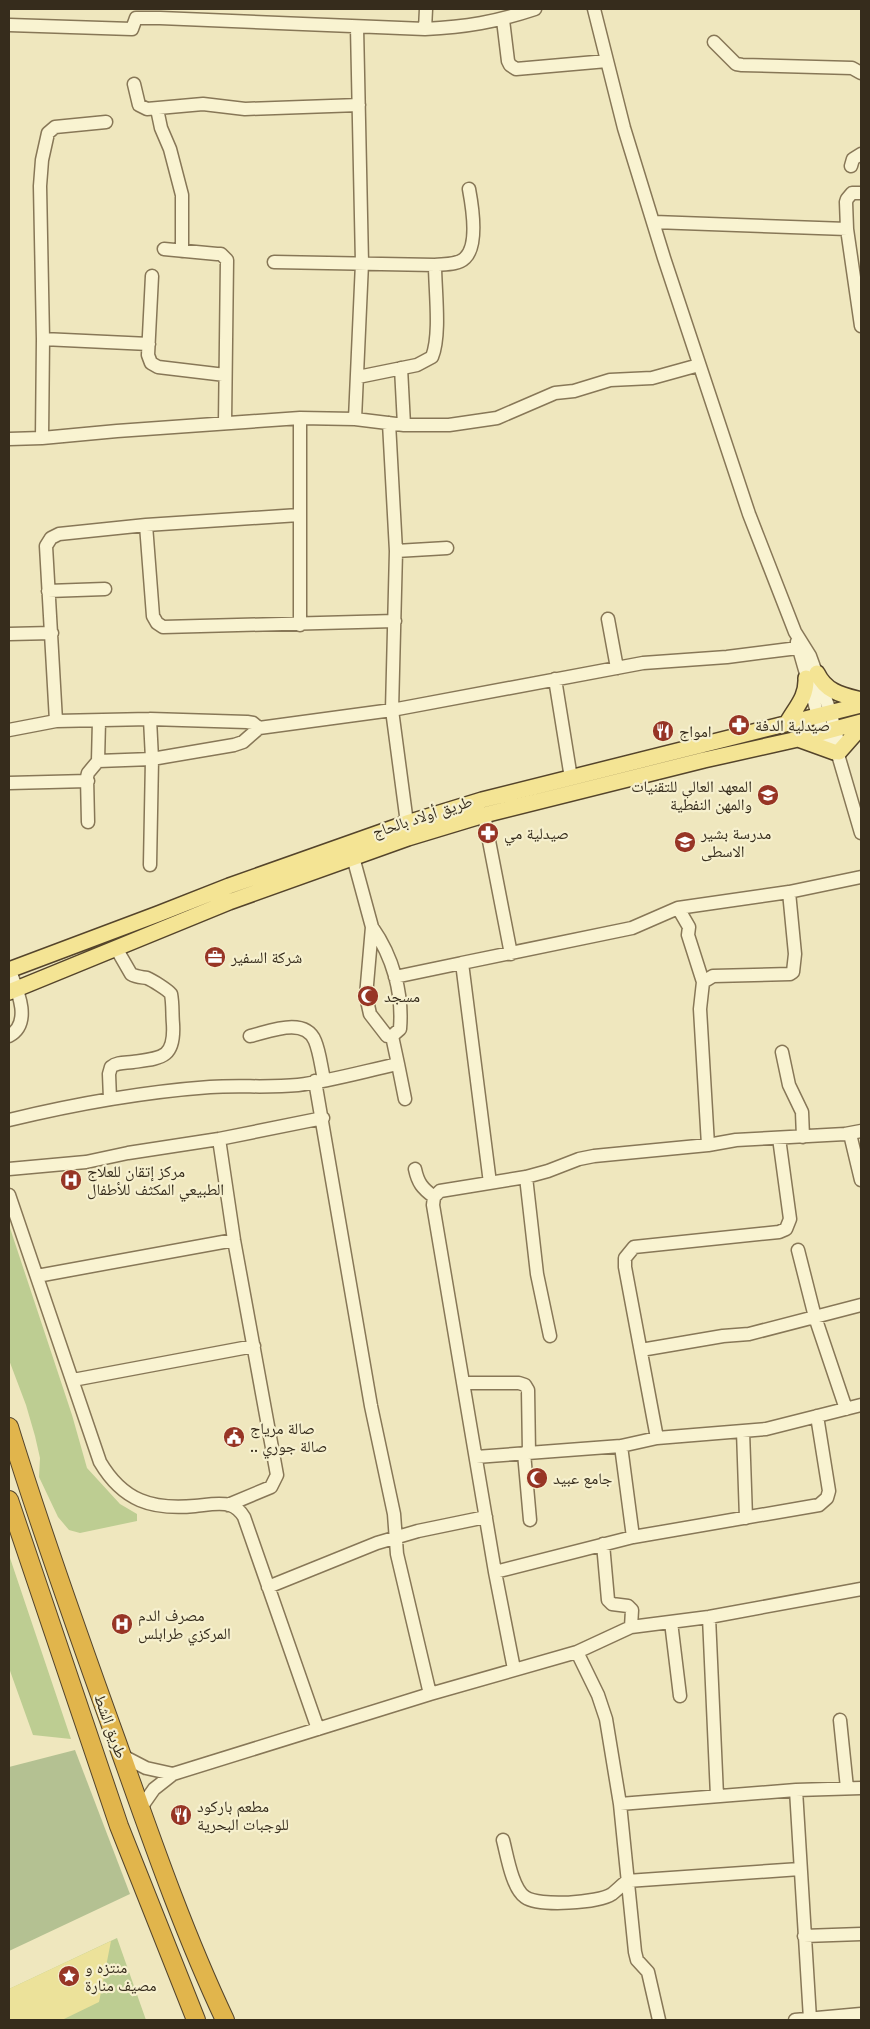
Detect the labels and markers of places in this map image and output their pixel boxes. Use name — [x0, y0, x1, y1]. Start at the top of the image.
pharmacy icon: صيدلية الدفة — [727, 713, 751, 737]
place label: صيدلية الدفة — [755, 714, 830, 736]
restaurant icon: امواج — [651, 719, 675, 743]
place label: امواج — [679, 720, 712, 742]
place label: المعهد العالي للتقنيات والمهن النفطية — [631, 775, 752, 815]
school or university icon: المعهد العالي للتقنيات والمهن النفطية — [756, 783, 780, 807]
pharmacy icon: صيدلية مي — [476, 821, 500, 845]
place label: صيدلية مي — [504, 822, 569, 846]
place label: مدرسة بشير الاسطى — [700, 822, 771, 862]
school or university icon: مدرسة بشير الاسطى — [673, 830, 697, 854]
office icon: شركة السفير — [203, 945, 227, 969]
place label: شركة السفير — [230, 946, 302, 968]
mosque icon: مسجد — [356, 984, 380, 1008]
place label: مسجد — [384, 985, 420, 1007]
place label: مركز إتقان للعلاج الطبيعي المكثف للأطفال — [87, 1160, 224, 1202]
hospital icon: مركز إتقان للعلاج الطبيعي المكثف للأطفال — [59, 1168, 83, 1192]
place label: صالة مرياج .. صالة جوري — [250, 1417, 327, 1459]
public building icon: صالة مرياج .. صالة جوري — [222, 1425, 246, 1449]
mosque icon: جامع عبيد — [525, 1466, 549, 1490]
place label: جامع عبيد — [553, 1467, 612, 1489]
place label: مصرف الدم المركزي طرابلس — [138, 1604, 231, 1646]
hospital icon: مصرف الدم المركزي طرابلس — [110, 1612, 134, 1636]
place label: مطعم باركود للوجبات البحرية — [197, 1795, 289, 1835]
restaurant icon: مطعم باركود للوجبات البحرية — [169, 1803, 193, 1827]
place label: منتزه و مصيف منارة — [85, 1956, 156, 1996]
place icon: منتزه و مصيف منارة — [57, 1964, 81, 1988]

